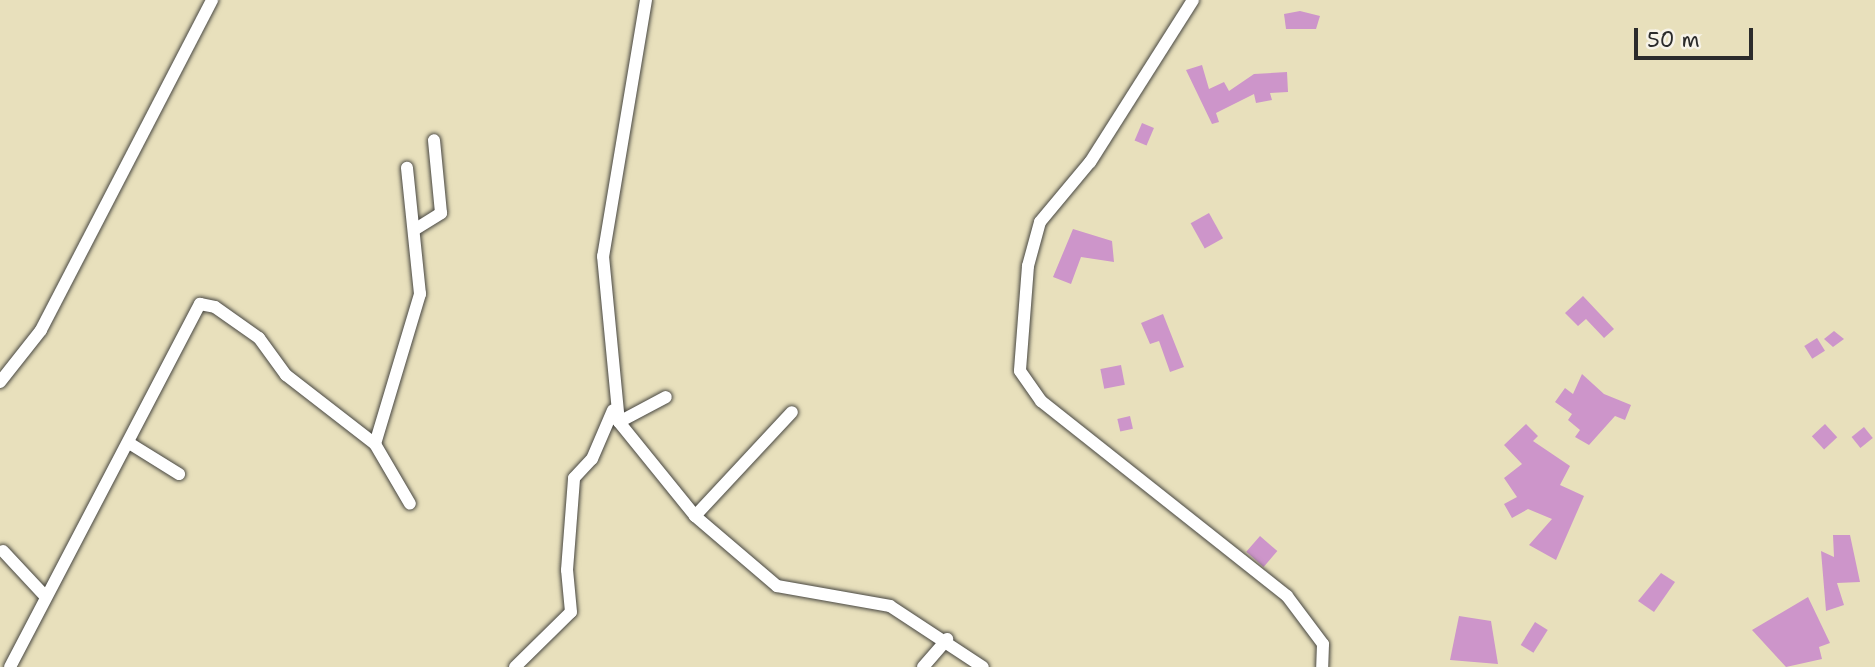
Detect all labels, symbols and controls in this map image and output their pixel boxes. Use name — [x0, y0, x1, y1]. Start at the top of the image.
scale bar — [1637, 14, 1756, 58]
text: 50 m — [1647, 26, 1700, 54]

